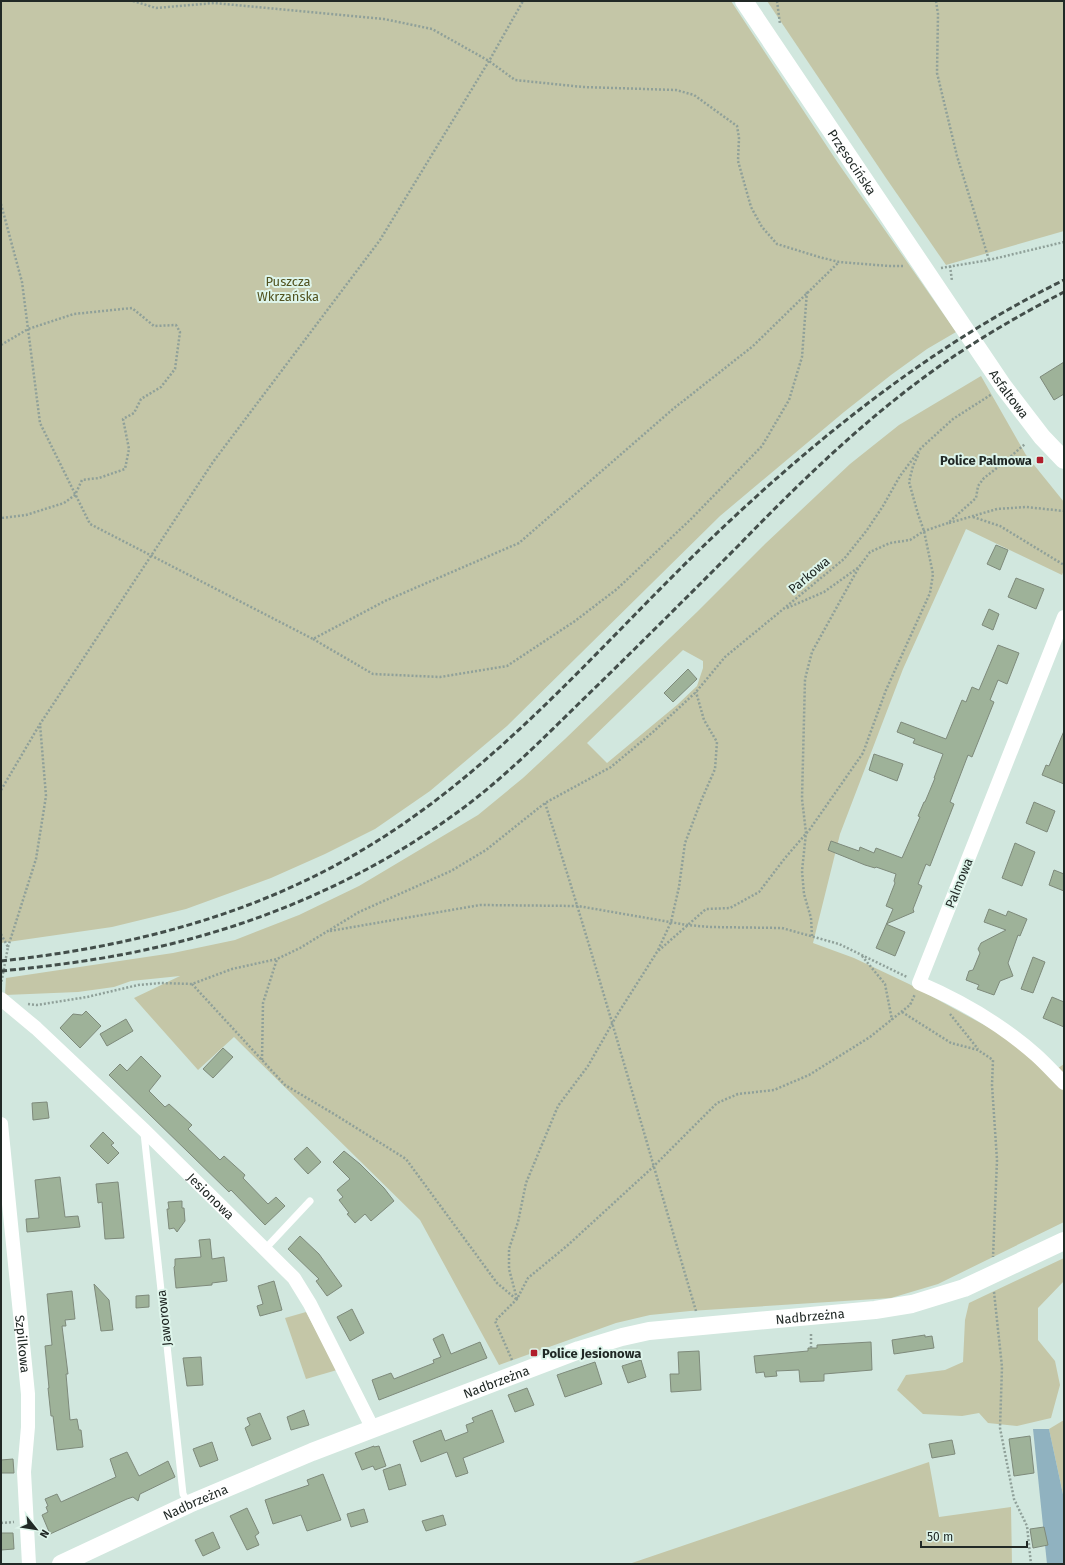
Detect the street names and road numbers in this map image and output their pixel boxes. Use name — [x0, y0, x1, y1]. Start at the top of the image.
street label: Przęsocińska — [825, 126, 880, 198]
street label: Asfaltowa — [987, 367, 1032, 421]
street label: Parkowa — [785, 553, 833, 597]
street label: Palmowa — [942, 856, 976, 910]
street label: Jesionowa — [184, 1170, 237, 1222]
street label: Jaworowa — [154, 1289, 174, 1347]
street label: Nadbrzeżna — [775, 1305, 845, 1327]
street label: Szpilkowa — [13, 1314, 33, 1374]
street label: Nadbrzeżna — [461, 1362, 531, 1401]
street label: Nadbrzeżna — [160, 1481, 230, 1523]

